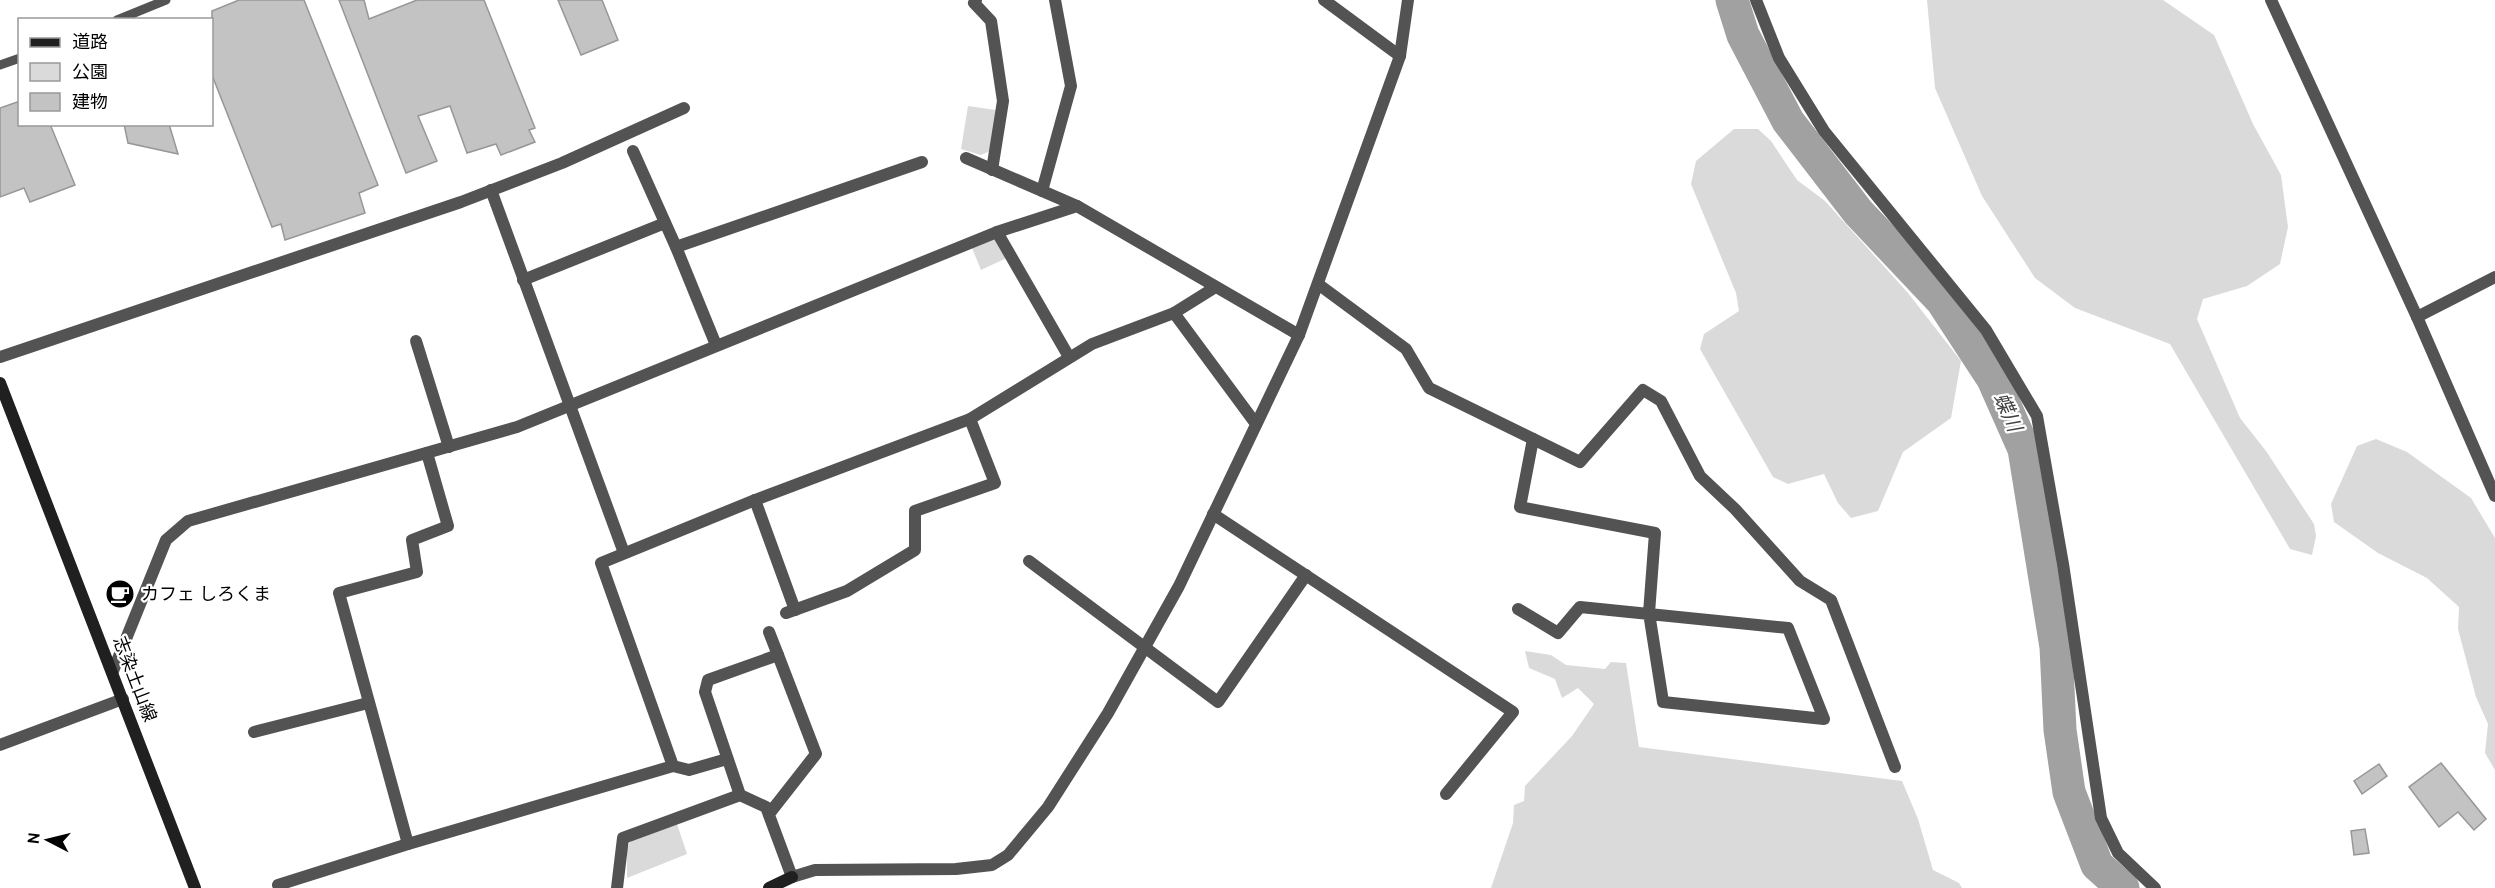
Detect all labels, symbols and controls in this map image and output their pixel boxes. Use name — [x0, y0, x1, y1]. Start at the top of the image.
legend — [18, 18, 213, 126]
text: 道路 — [72, 31, 108, 53]
text: 公園 — [72, 61, 108, 83]
text: 建物 — [72, 91, 108, 113]
water label: 蝶川 — [1989, 389, 2028, 437]
cafe icon: カフェ しろくま — [104, 578, 136, 610]
place label: カフェ しろくま — [141, 583, 271, 605]
street label: 志染土山線 — [109, 633, 161, 725]
north arrow — [18, 810, 78, 870]
text: N — [23, 831, 44, 845]

